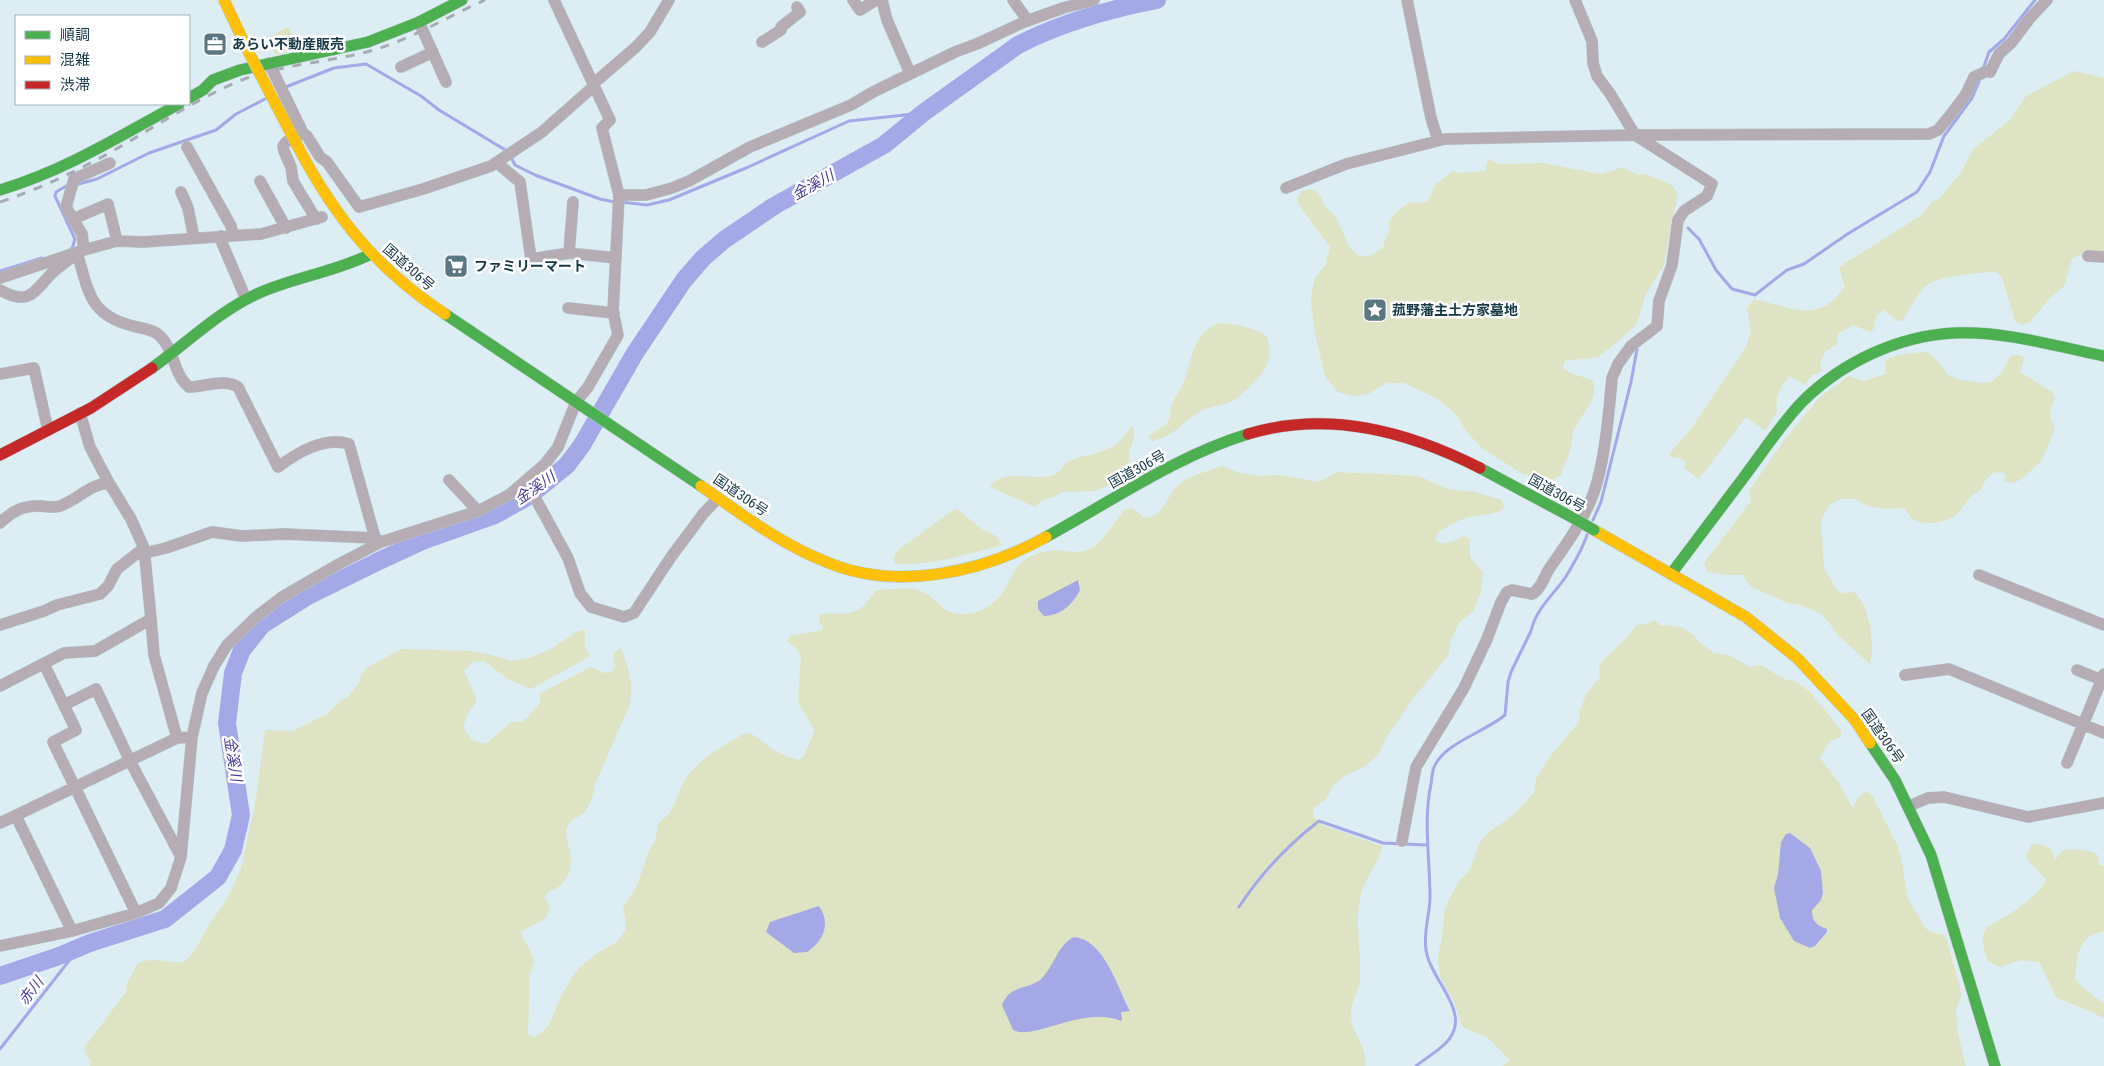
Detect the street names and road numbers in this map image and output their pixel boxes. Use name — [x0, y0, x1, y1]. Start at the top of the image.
street label: 国道306号 — [380, 240, 438, 294]
street label: 国道306号 — [1106, 447, 1168, 491]
street label: 国道306号 — [711, 471, 771, 519]
street label: 国道306号 — [1526, 471, 1588, 515]
street label: 国道306号 — [1858, 706, 1908, 766]

